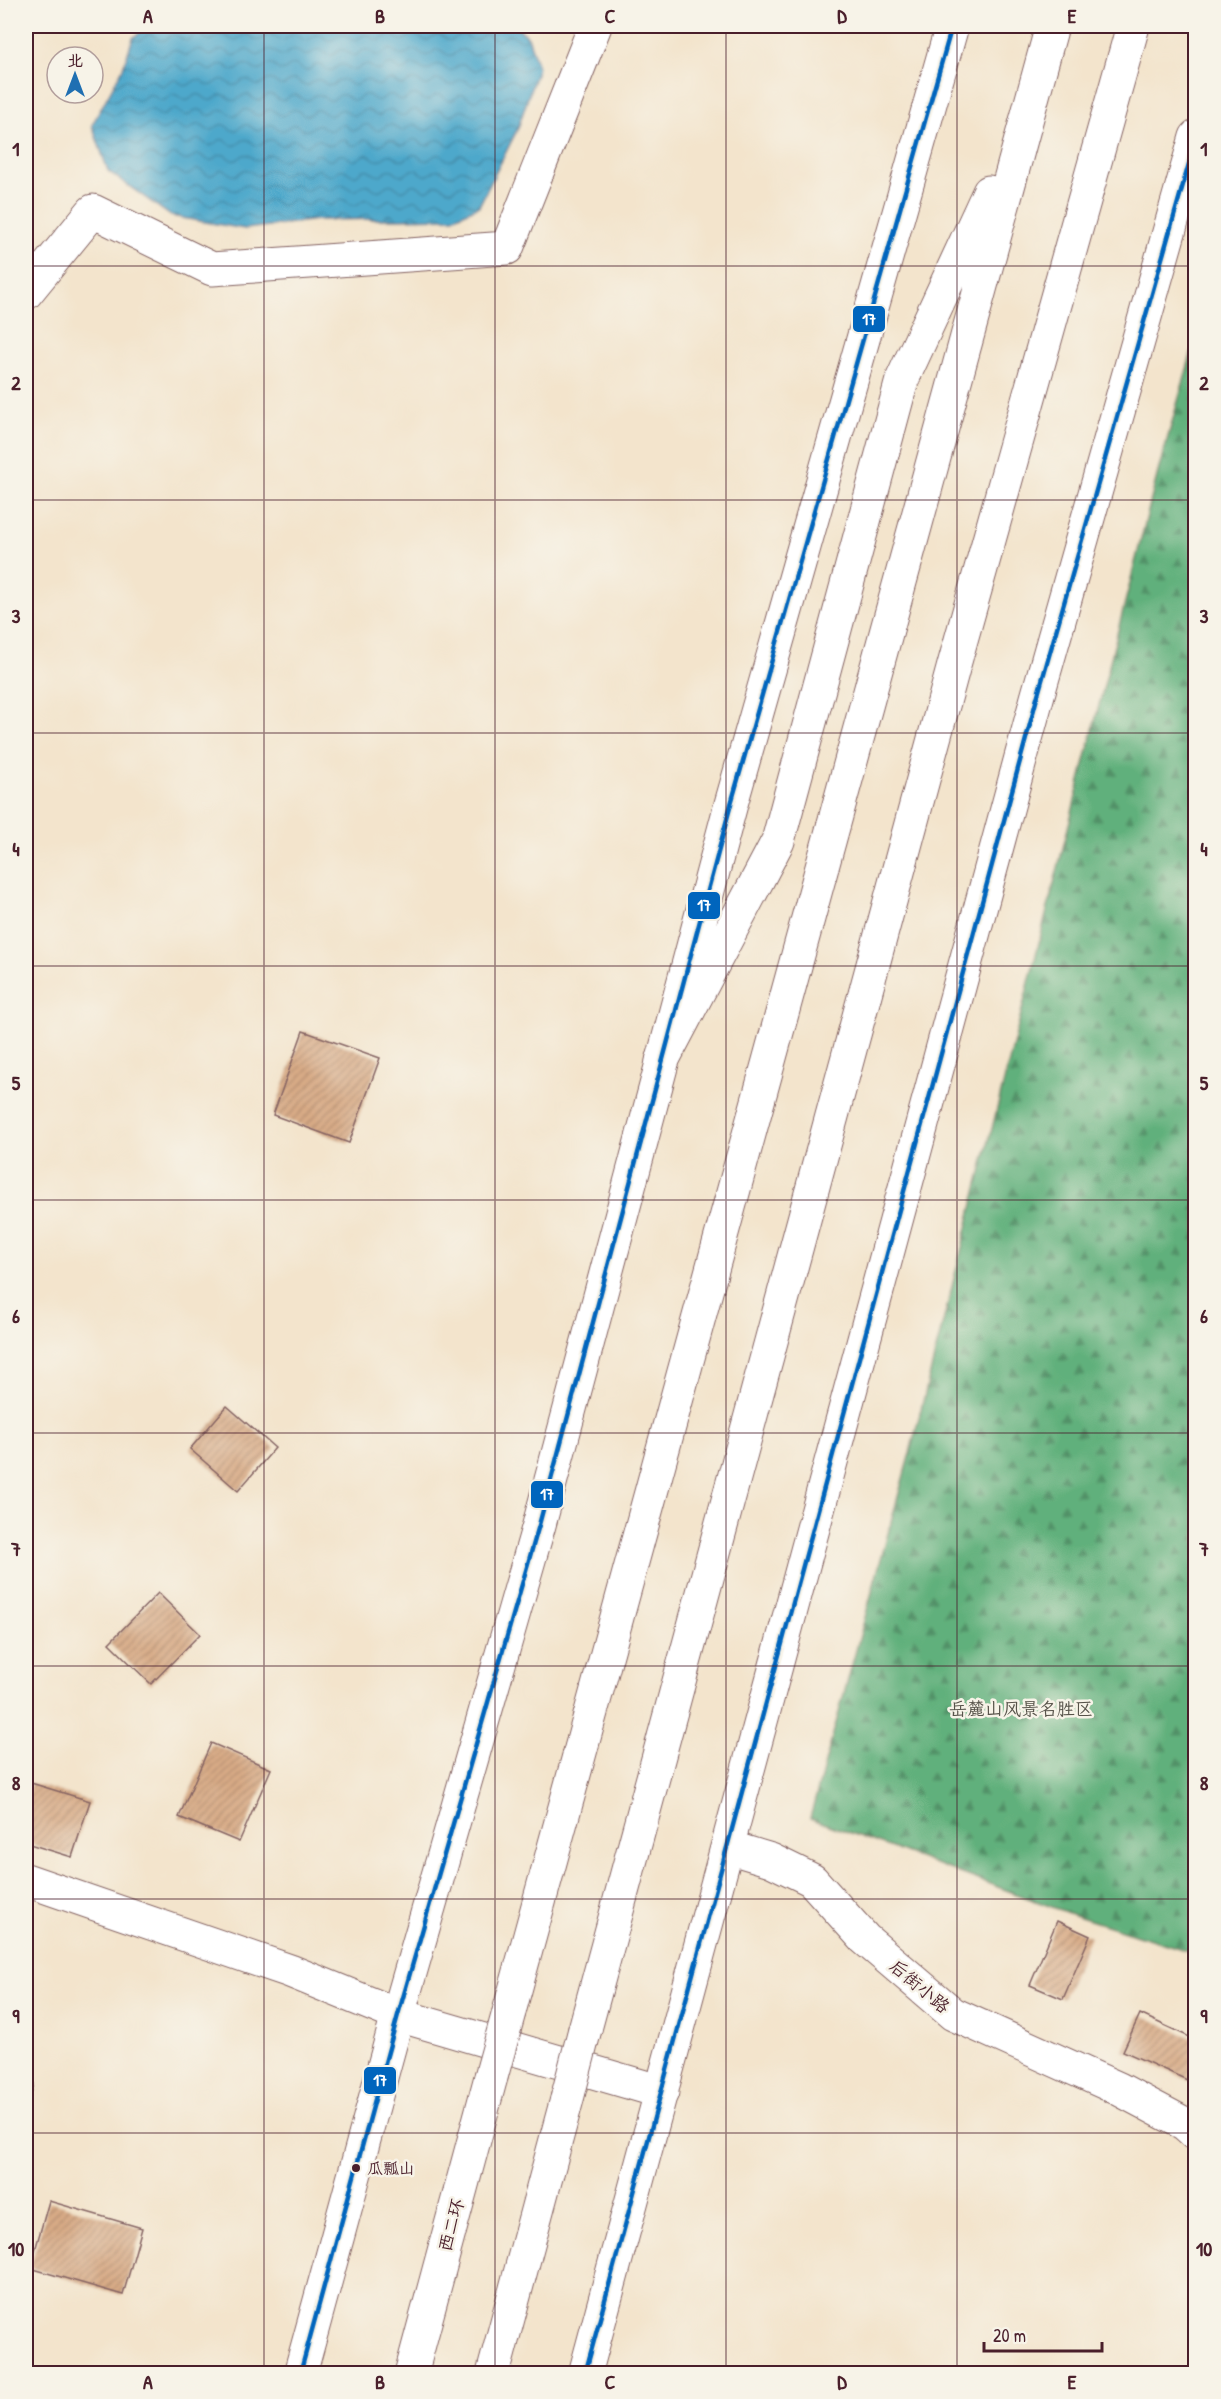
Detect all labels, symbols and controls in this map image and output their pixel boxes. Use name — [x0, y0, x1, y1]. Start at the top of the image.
text: A — [143, 2, 153, 29]
text: B — [375, 2, 385, 29]
text: C — [605, 2, 616, 29]
text: D — [837, 2, 847, 29]
text: E — [1068, 2, 1077, 29]
north arrow — [45, 45, 105, 105]
text: 北 — [67, 49, 83, 71]
text: 1 — [12, 135, 20, 162]
text: 1 — [1200, 135, 1208, 162]
line badge: 17 — [852, 305, 886, 333]
text: 17 — [862, 308, 876, 330]
text: 2 — [11, 369, 21, 396]
text: 2 — [1199, 369, 1209, 396]
text: 3 — [12, 602, 21, 629]
text: 3 — [1200, 602, 1209, 629]
text: 4 — [12, 835, 20, 862]
text: 4 — [1200, 835, 1208, 862]
line badge: 17 — [687, 891, 721, 920]
text: 17 — [697, 894, 711, 916]
text: 5 — [12, 1069, 21, 1096]
text: 5 — [1200, 1069, 1209, 1096]
text: 6 — [12, 1302, 20, 1329]
text: 6 — [1200, 1302, 1208, 1329]
line badge: 17 — [530, 1480, 564, 1509]
text: 17 — [540, 1483, 554, 1505]
text: 7 — [10, 1535, 21, 1562]
text: 7 — [1198, 1535, 1209, 1562]
park label: 岳麓山风景名胜区 — [949, 1696, 1093, 1721]
text: 8 — [12, 1769, 21, 1796]
text: 8 — [1200, 1769, 1209, 1796]
street label: 后街小路 — [884, 1953, 956, 2019]
text: 9 — [12, 2002, 20, 2029]
text: 9 — [1200, 2002, 1208, 2029]
line badge: 17 — [363, 2066, 397, 2095]
text: 17 — [373, 2069, 387, 2091]
place label: 瓜瓢山 — [367, 2157, 415, 2179]
marker: 瓜瓢山 — [350, 2162, 362, 2174]
street label: 西二环 — [432, 2196, 470, 2254]
text: 10 — [8, 2235, 24, 2262]
text: 10 — [1196, 2235, 1212, 2262]
scale bar — [984, 2315, 1102, 2353]
text: 20 m — [993, 2323, 1026, 2348]
text: A — [143, 2368, 153, 2395]
text: B — [375, 2368, 385, 2395]
text: C — [605, 2368, 616, 2395]
text: D — [837, 2368, 847, 2395]
text: E — [1068, 2368, 1077, 2395]

